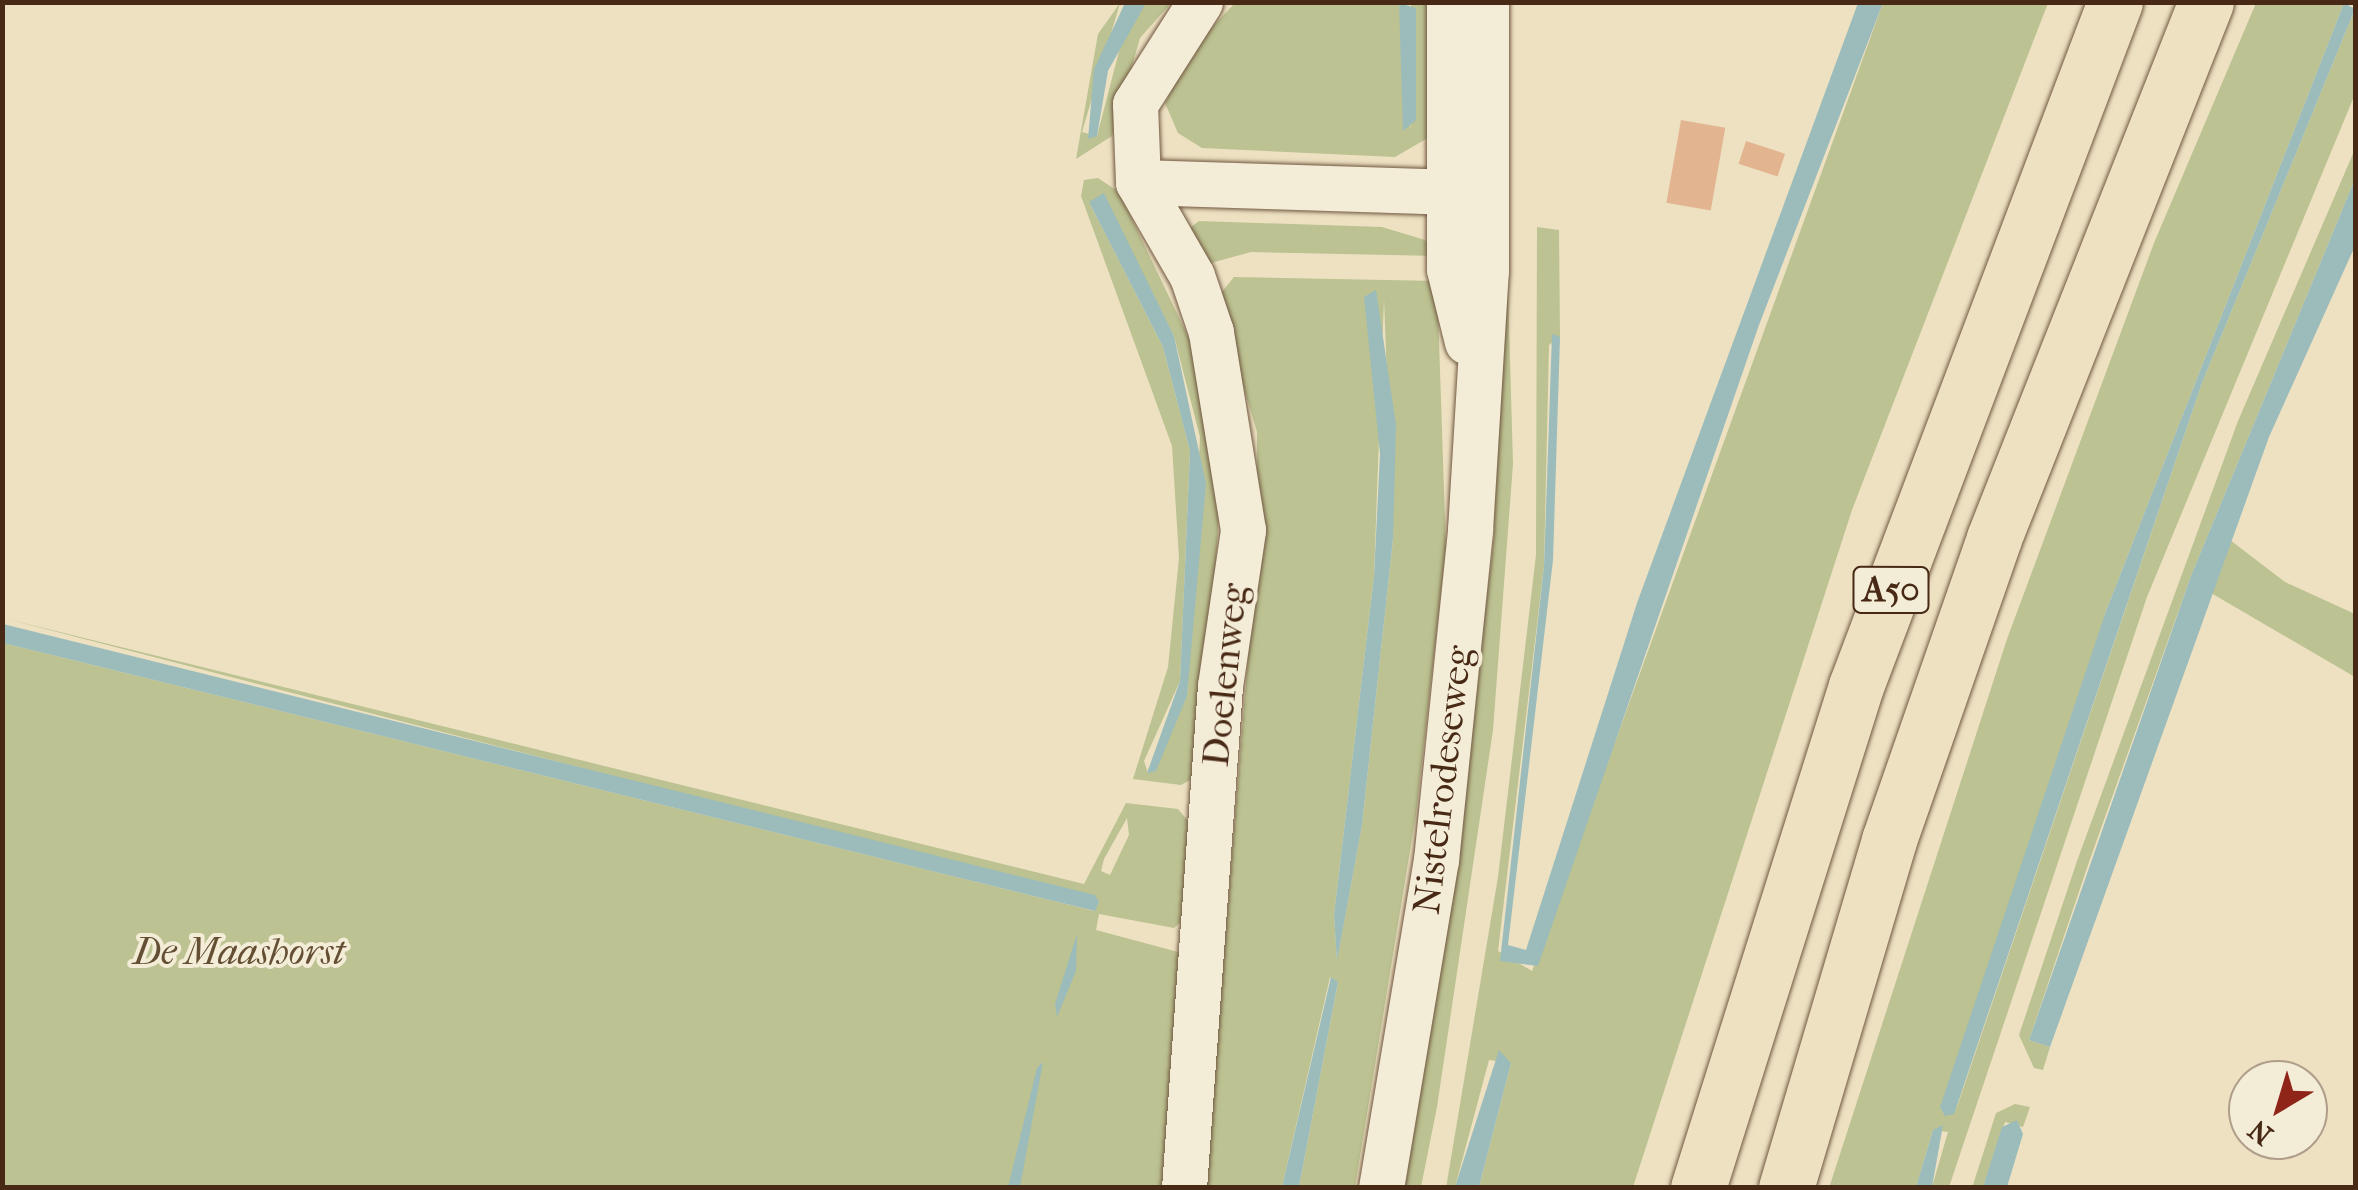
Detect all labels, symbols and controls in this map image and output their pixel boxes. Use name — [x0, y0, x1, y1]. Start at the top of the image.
road number: A50 — [1851, 560, 1931, 620]
street label: Doelenweg — [1193, 581, 1257, 769]
street label: Nistelrodeseweg — [1404, 643, 1482, 917]
park label: De Maashorst — [133, 929, 345, 975]
north arrow — [2228, 1060, 2328, 1160]
text: N — [2242, 1113, 2279, 1152]

